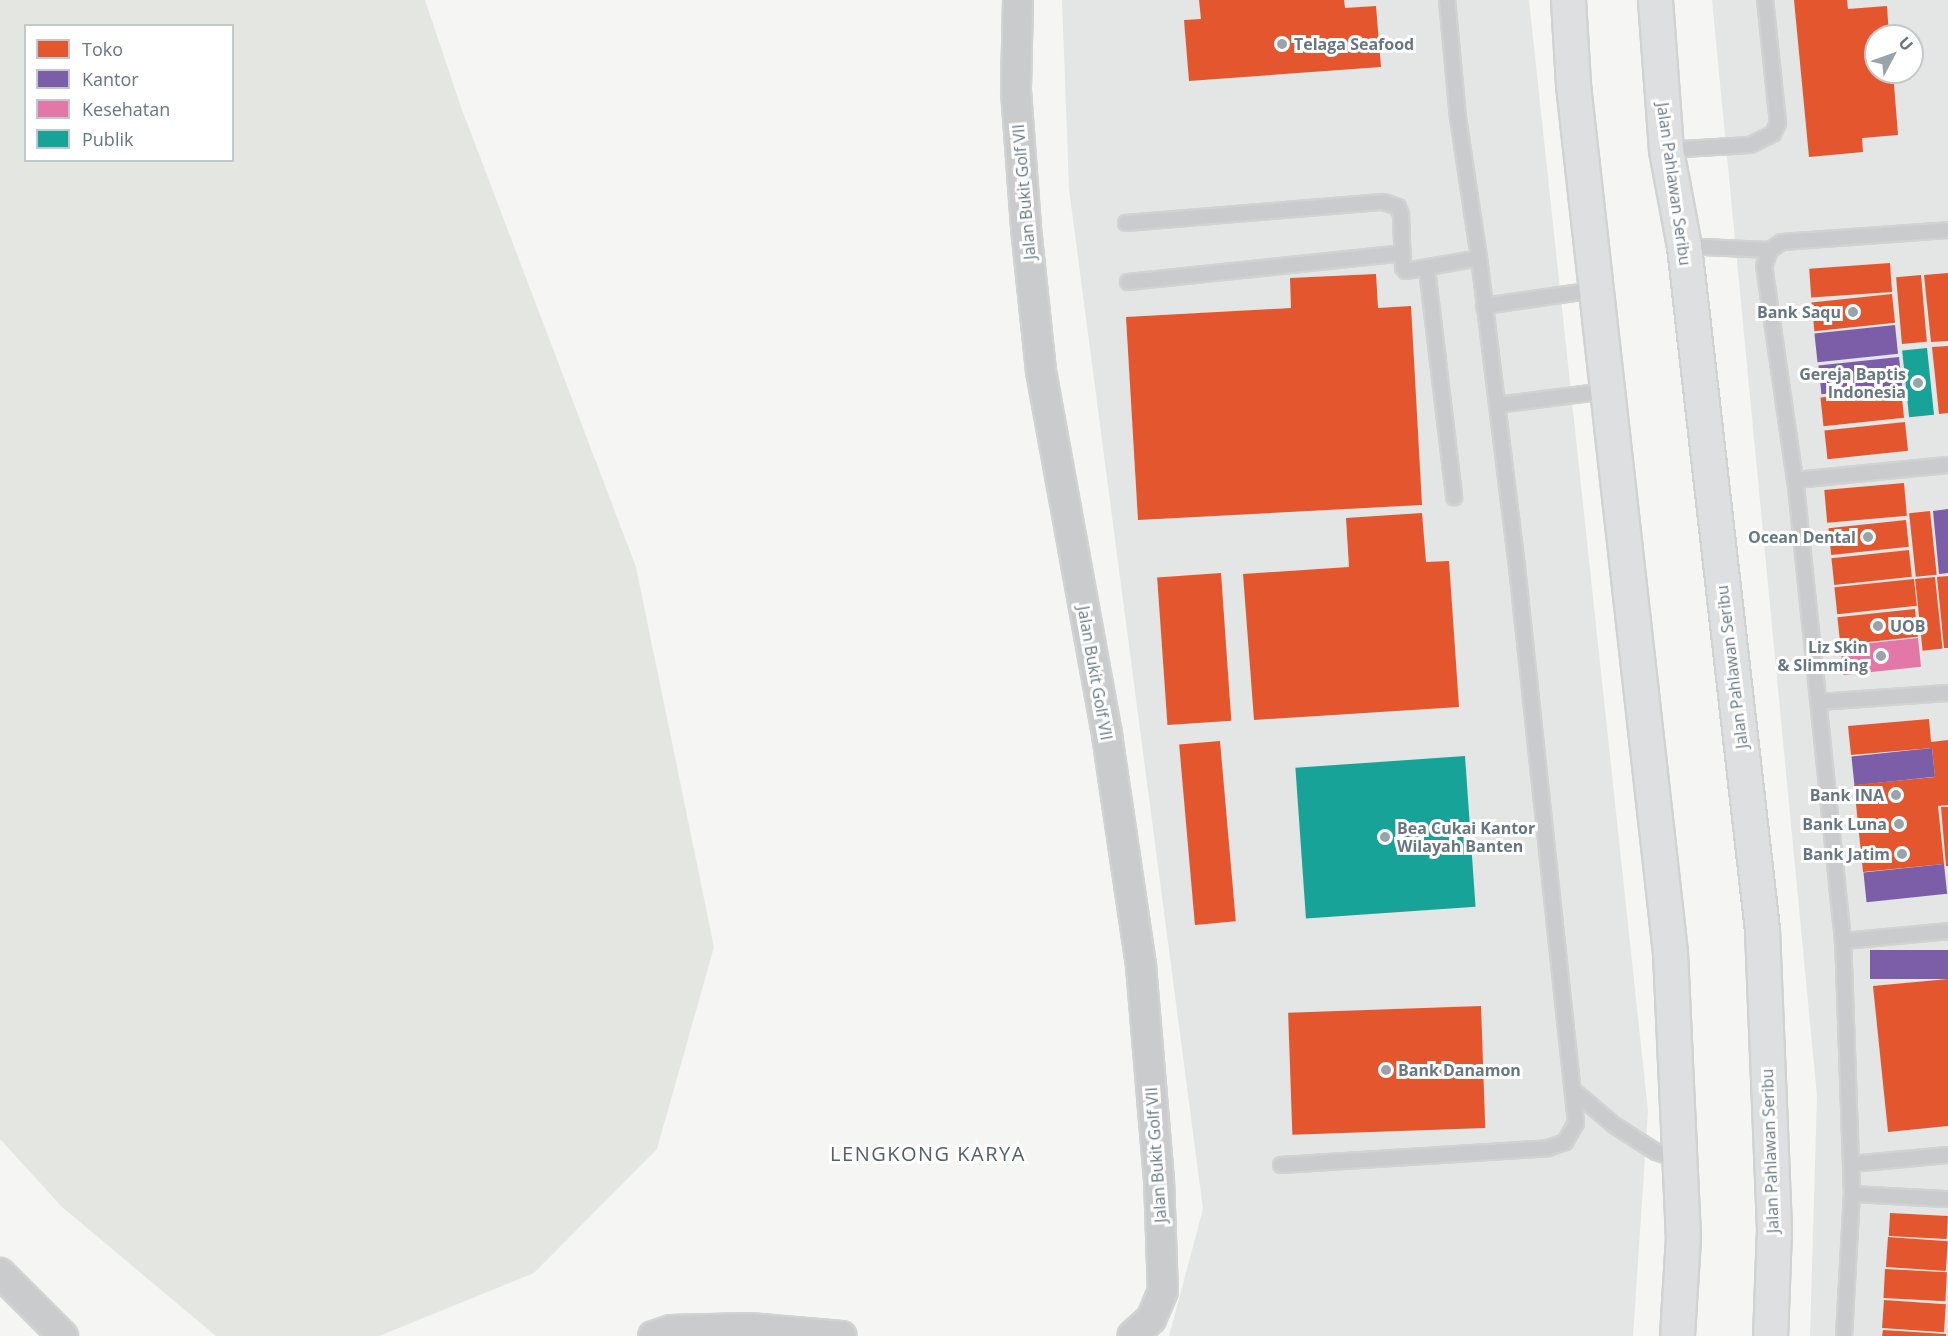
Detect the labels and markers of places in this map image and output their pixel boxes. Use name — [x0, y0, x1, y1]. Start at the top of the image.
place label: Telaga Seafood — [1294, 34, 1414, 54]
marker: Telaga Seafood — [1275, 37, 1289, 51]
place label: Bank Saqu — [1757, 302, 1841, 322]
marker: Bank Saqu — [1846, 305, 1860, 319]
place label: Gereja Baptis Indonesia — [1799, 364, 1906, 402]
marker: Gereja Baptis Indonesia — [1911, 376, 1925, 390]
place label: Ocean Dental — [1748, 527, 1856, 547]
marker: Ocean Dental — [1861, 530, 1875, 544]
place label: UOB — [1890, 616, 1926, 636]
marker: UOB — [1871, 619, 1885, 633]
place label: Liz Skin & Slimming — [1777, 637, 1868, 675]
marker: Liz Skin & Slimming — [1872, 647, 1890, 665]
place label: Bank INA — [1810, 785, 1884, 805]
marker: Bank INA — [1889, 788, 1903, 802]
place label: Bank Luna — [1802, 814, 1887, 834]
marker: Bank Luna — [1892, 817, 1906, 831]
place label: Bea Cukai Kantor Wilayah Banten — [1397, 818, 1535, 856]
marker: Bea Cukai Kantor Wilayah Banten — [1378, 830, 1392, 844]
place label: Bank Jatim — [1802, 844, 1890, 864]
marker: Bank Jatim — [1895, 847, 1909, 861]
place label: Bank Danamon — [1398, 1060, 1521, 1080]
marker: Bank Danamon — [1379, 1063, 1393, 1077]

